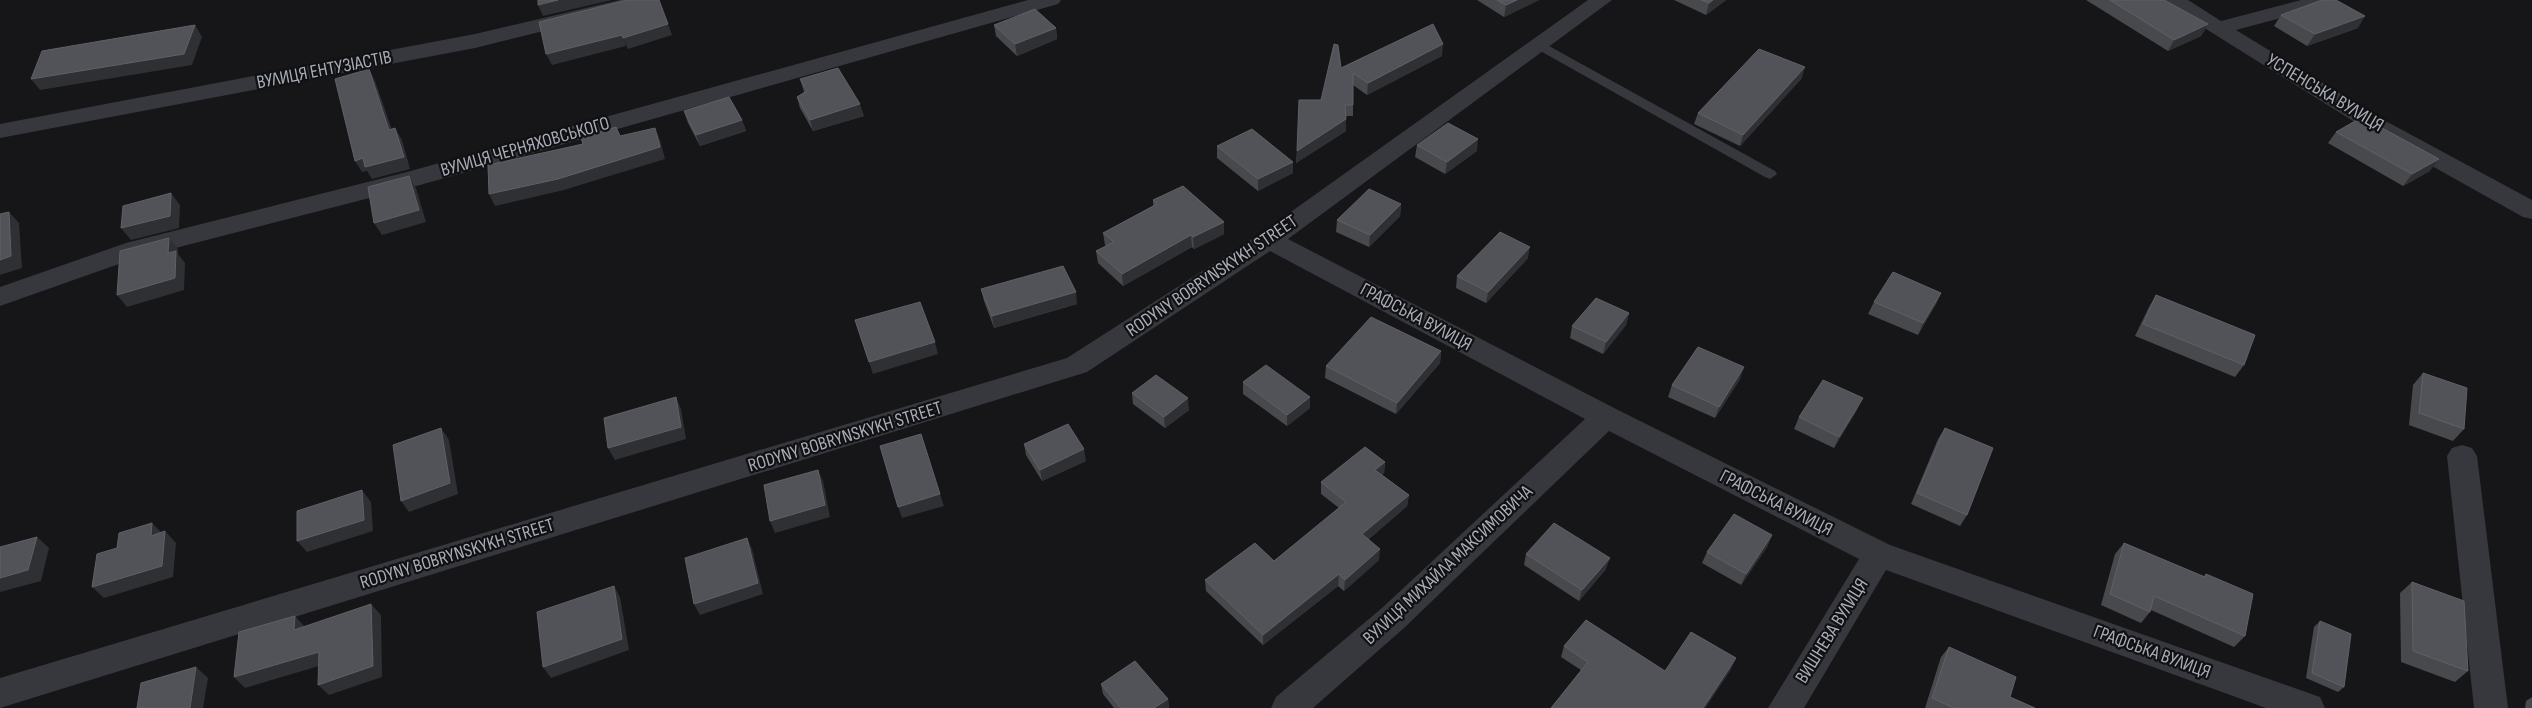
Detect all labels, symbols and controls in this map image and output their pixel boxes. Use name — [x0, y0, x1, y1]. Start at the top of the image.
street label: ВУЛИЦЯ ЕНТУЗІАСТІВ — [255, 46, 393, 94]
street label: УСПЕНСЬКА ВУЛИЦЯ — [2262, 49, 2388, 137]
street label: ВУЛИЦЯ ЧЕРНЯХОВСЬКОГО — [438, 112, 612, 182]
street label: RODYNY BOBRYNSKYKH STREET — [1122, 210, 1302, 342]
street label: ГРАФСЬКА ВУЛИЦЯ — [1356, 278, 1476, 356]
street label: RODYNY BOBRYNSKYKH STREET — [745, 396, 945, 477]
street label: ГРАФСЬКА ВУЛИЦЯ — [1716, 465, 1836, 541]
street label: ВУЛИЦЯ МИХАЙЛА МАКСИМОВИЧА — [1358, 480, 1538, 650]
street label: RODYNY BOBRYNSKYKH STREET — [357, 513, 557, 594]
street label: ВИШНЕВА ВУЛИЦЯ — [1791, 574, 1873, 688]
street label: ГРАФСЬКА ВУЛИЦЯ — [2090, 620, 2214, 684]

